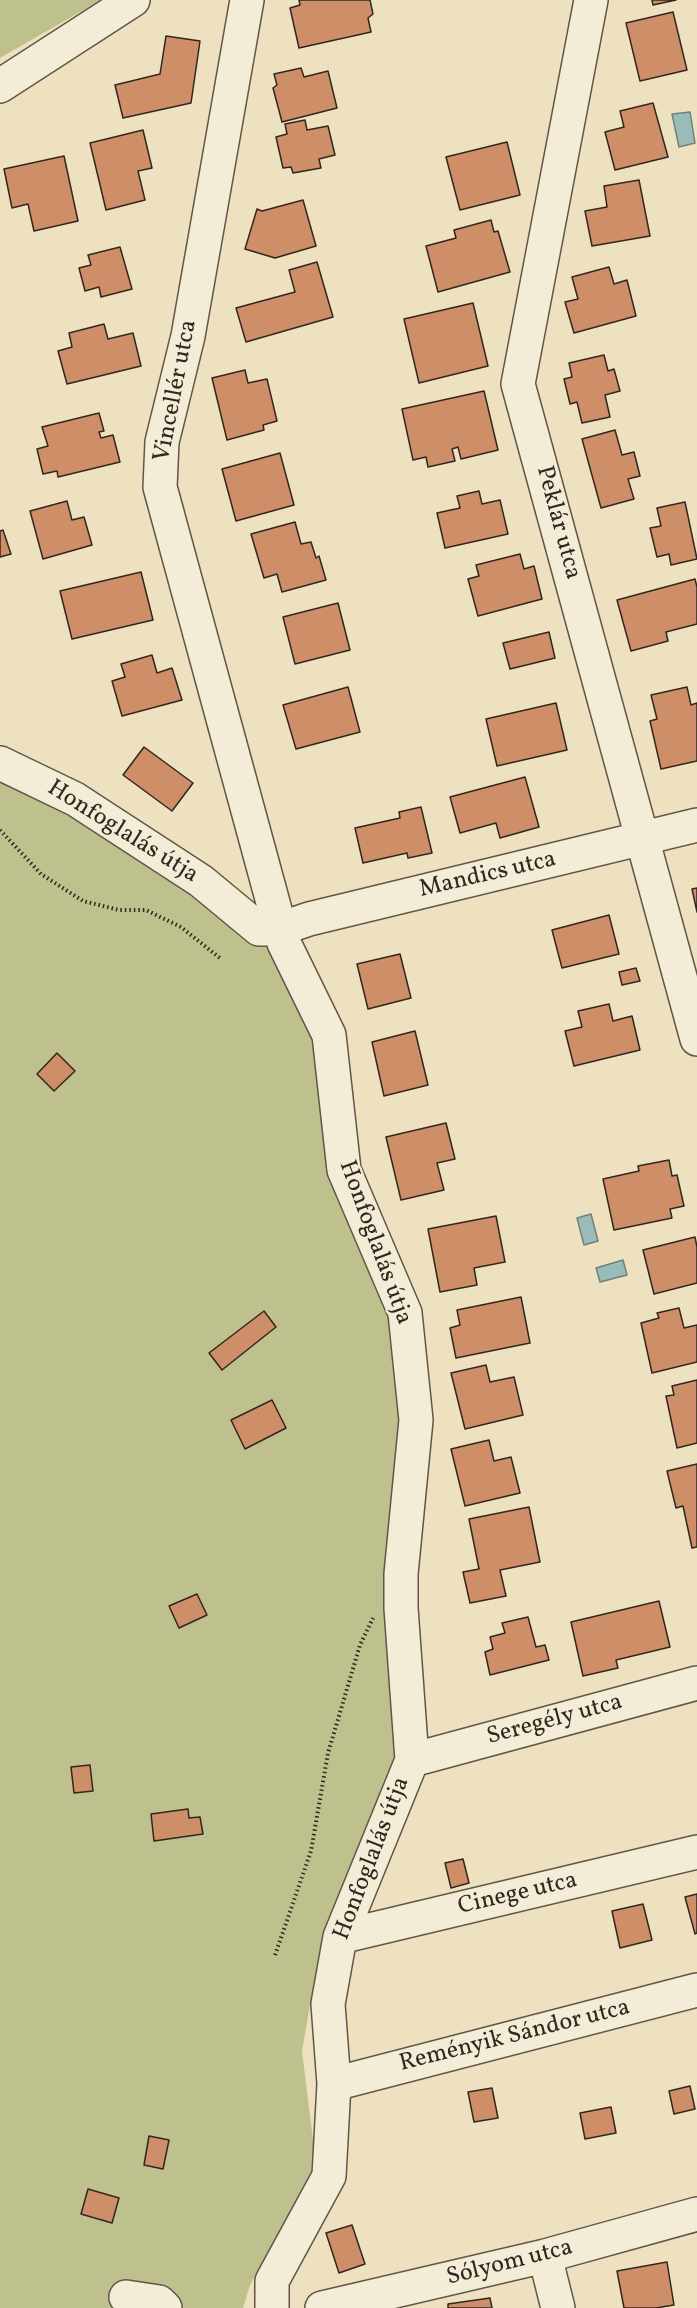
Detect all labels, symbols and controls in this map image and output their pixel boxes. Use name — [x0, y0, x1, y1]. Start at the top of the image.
street label: Vincellér utca — [149, 318, 205, 464]
street label: Peklár utca — [528, 463, 586, 583]
street label: Honfoglalás útja — [41, 775, 203, 891]
street label: Mandics utca — [417, 846, 559, 906]
street label: Honfoglalás útja — [331, 1157, 417, 1329]
street label: Seregély utca — [484, 1689, 626, 1753]
street label: Honfoglalás útja — [329, 1773, 417, 1945]
street label: Cinege utca — [456, 1867, 580, 1923]
street label: Reményik Sándor utca — [397, 1994, 633, 2080]
street label: Sólyom utca — [444, 2234, 576, 2294]

